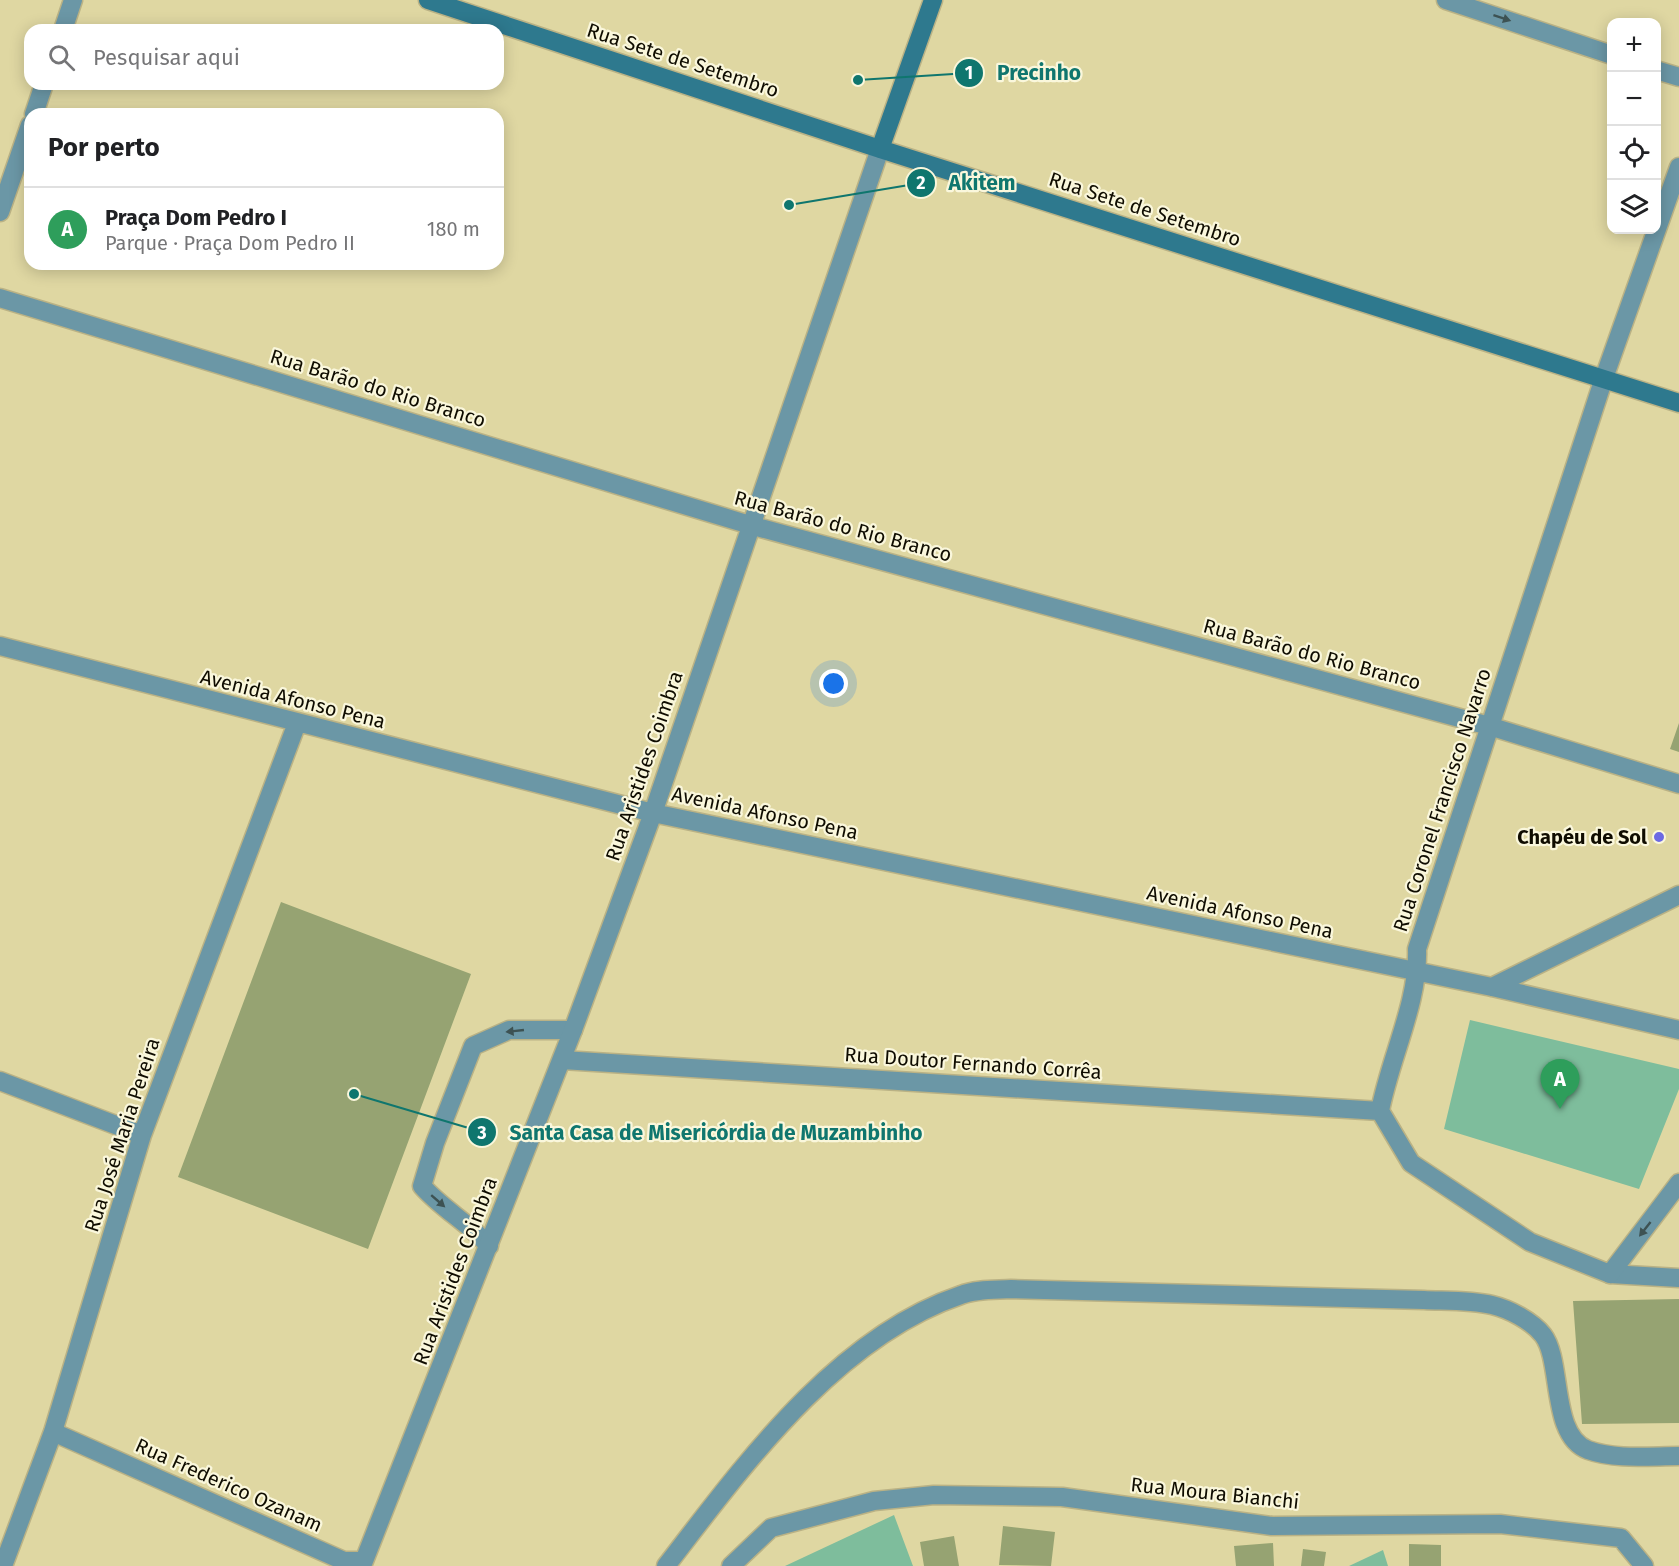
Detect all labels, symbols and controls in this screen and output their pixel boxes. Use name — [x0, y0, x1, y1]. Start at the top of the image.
one-way arrow — [1493, 14, 1511, 24]
street label: Rua Sete de Setembro — [584, 18, 782, 102]
map controls — [1607, 18, 1661, 234]
button: + — [1607, 18, 1661, 72]
search box — [24, 24, 504, 90]
icon: search — [45, 41, 78, 74]
text: Pesquisar aqui — [93, 44, 240, 71]
callout: Precinho — [954, 54, 1093, 93]
text: Precinho — [997, 60, 1081, 86]
text: 1 — [965, 62, 973, 84]
button: − — [1607, 72, 1661, 126]
button: locate — [1607, 126, 1661, 180]
text: Por perto — [48, 132, 160, 163]
callout: Akitem — [906, 164, 1027, 203]
street label: Rua Sete de Setembro — [1046, 167, 1244, 251]
text: Akitem — [948, 170, 1015, 196]
text: 2 — [916, 172, 926, 194]
button: layers — [1607, 180, 1661, 234]
text: Praça Dom Pedro I — [105, 204, 287, 231]
text: A — [62, 217, 73, 241]
text: 180 m — [427, 217, 480, 241]
text: Parque · Praça Dom Pedro II — [105, 231, 355, 255]
street label: Rua Barão do Rio Branco — [267, 344, 489, 432]
street label: Rua Barão do Rio Branco — [732, 485, 954, 567]
street label: Rua Barão do Rio Branco — [1201, 613, 1423, 695]
street label: Avenida Afonso Pena — [198, 664, 388, 734]
street label: Rua Coronel Francisco Navarro — [1388, 665, 1496, 935]
street label: Rua Aristides Coimbra — [600, 668, 688, 864]
your location — [819, 669, 848, 698]
street label: Avenida Afonso Pena — [670, 782, 860, 844]
place label: Chapéu de Sol — [1517, 825, 1647, 849]
marker: Chapéu de Sol — [1652, 830, 1666, 844]
street label: Avenida Afonso Pena — [1145, 881, 1335, 943]
one-way arrow — [505, 1026, 524, 1036]
street label: Rua José Maria Pereira — [79, 1035, 165, 1235]
street label: Rua Doutor Fernando Corrêa — [844, 1042, 1102, 1084]
pin: A — [1540, 1060, 1580, 1109]
callout: Santa Casa de Misericórdia de Muzambinho — [467, 1113, 934, 1152]
text: Santa Casa de Misericórdia de Muzambinho — [509, 1120, 923, 1146]
text: 3 — [476, 1122, 487, 1144]
street label: Rua Aristides Coimbra — [408, 1174, 502, 1368]
one-way arrow — [430, 1195, 445, 1208]
one-way arrow — [1638, 1221, 1651, 1237]
street label: Rua Frederico Ozanam — [132, 1433, 326, 1537]
street label: Rua Moura Bianchi — [1130, 1472, 1300, 1514]

